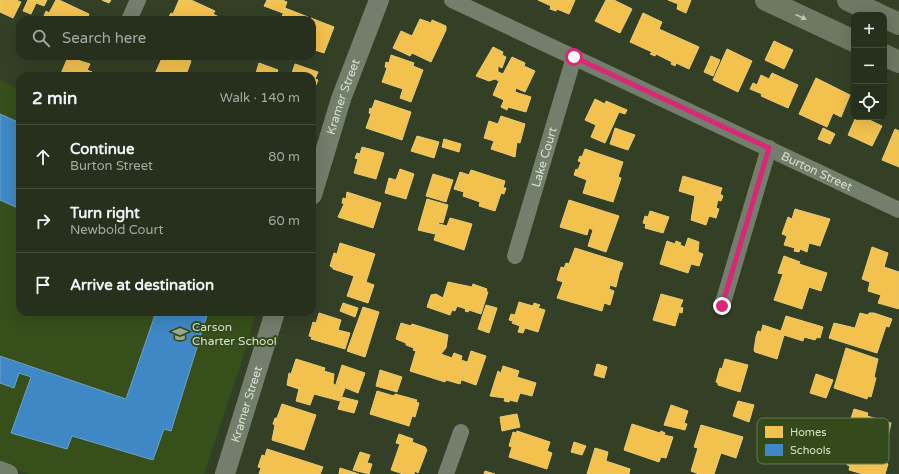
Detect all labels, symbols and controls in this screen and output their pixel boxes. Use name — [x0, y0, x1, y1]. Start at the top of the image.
map controls — [851, 12, 887, 120]
button: + — [851, 12, 887, 48]
one-way arrow — [795, 14, 807, 20]
search box — [16, 16, 316, 60]
icon: search — [30, 27, 52, 49]
text: Search here — [62, 29, 146, 47]
route start — [565, 48, 583, 66]
button: − — [851, 48, 887, 84]
street label: Kramer Street — [324, 57, 363, 136]
button: locate — [851, 84, 887, 120]
text: 2 min — [32, 88, 77, 109]
text: Walk · 140 m — [220, 90, 300, 106]
street label: Lake Court — [529, 125, 560, 189]
text: Continue — [70, 140, 134, 158]
icon: ahead — [32, 146, 54, 168]
text: 80 m — [268, 149, 300, 165]
street label: Burton Street — [779, 149, 855, 194]
text: Burton Street — [70, 158, 153, 174]
text: Turn right — [70, 204, 140, 222]
icon: right — [32, 210, 54, 232]
text: 60 m — [268, 213, 300, 229]
text: Newbold Court — [70, 222, 163, 238]
icon: arrive — [32, 274, 54, 296]
text: Arrive at destination — [70, 276, 214, 294]
route end — [713, 297, 731, 315]
place label: Carson Charter School — [192, 320, 277, 348]
school or university icon: Carson Charter School — [171, 325, 189, 343]
street label: Kramer Street — [228, 364, 265, 444]
legend — [757, 418, 889, 464]
text: Homes — [790, 426, 826, 439]
text: Schools — [790, 444, 831, 457]

